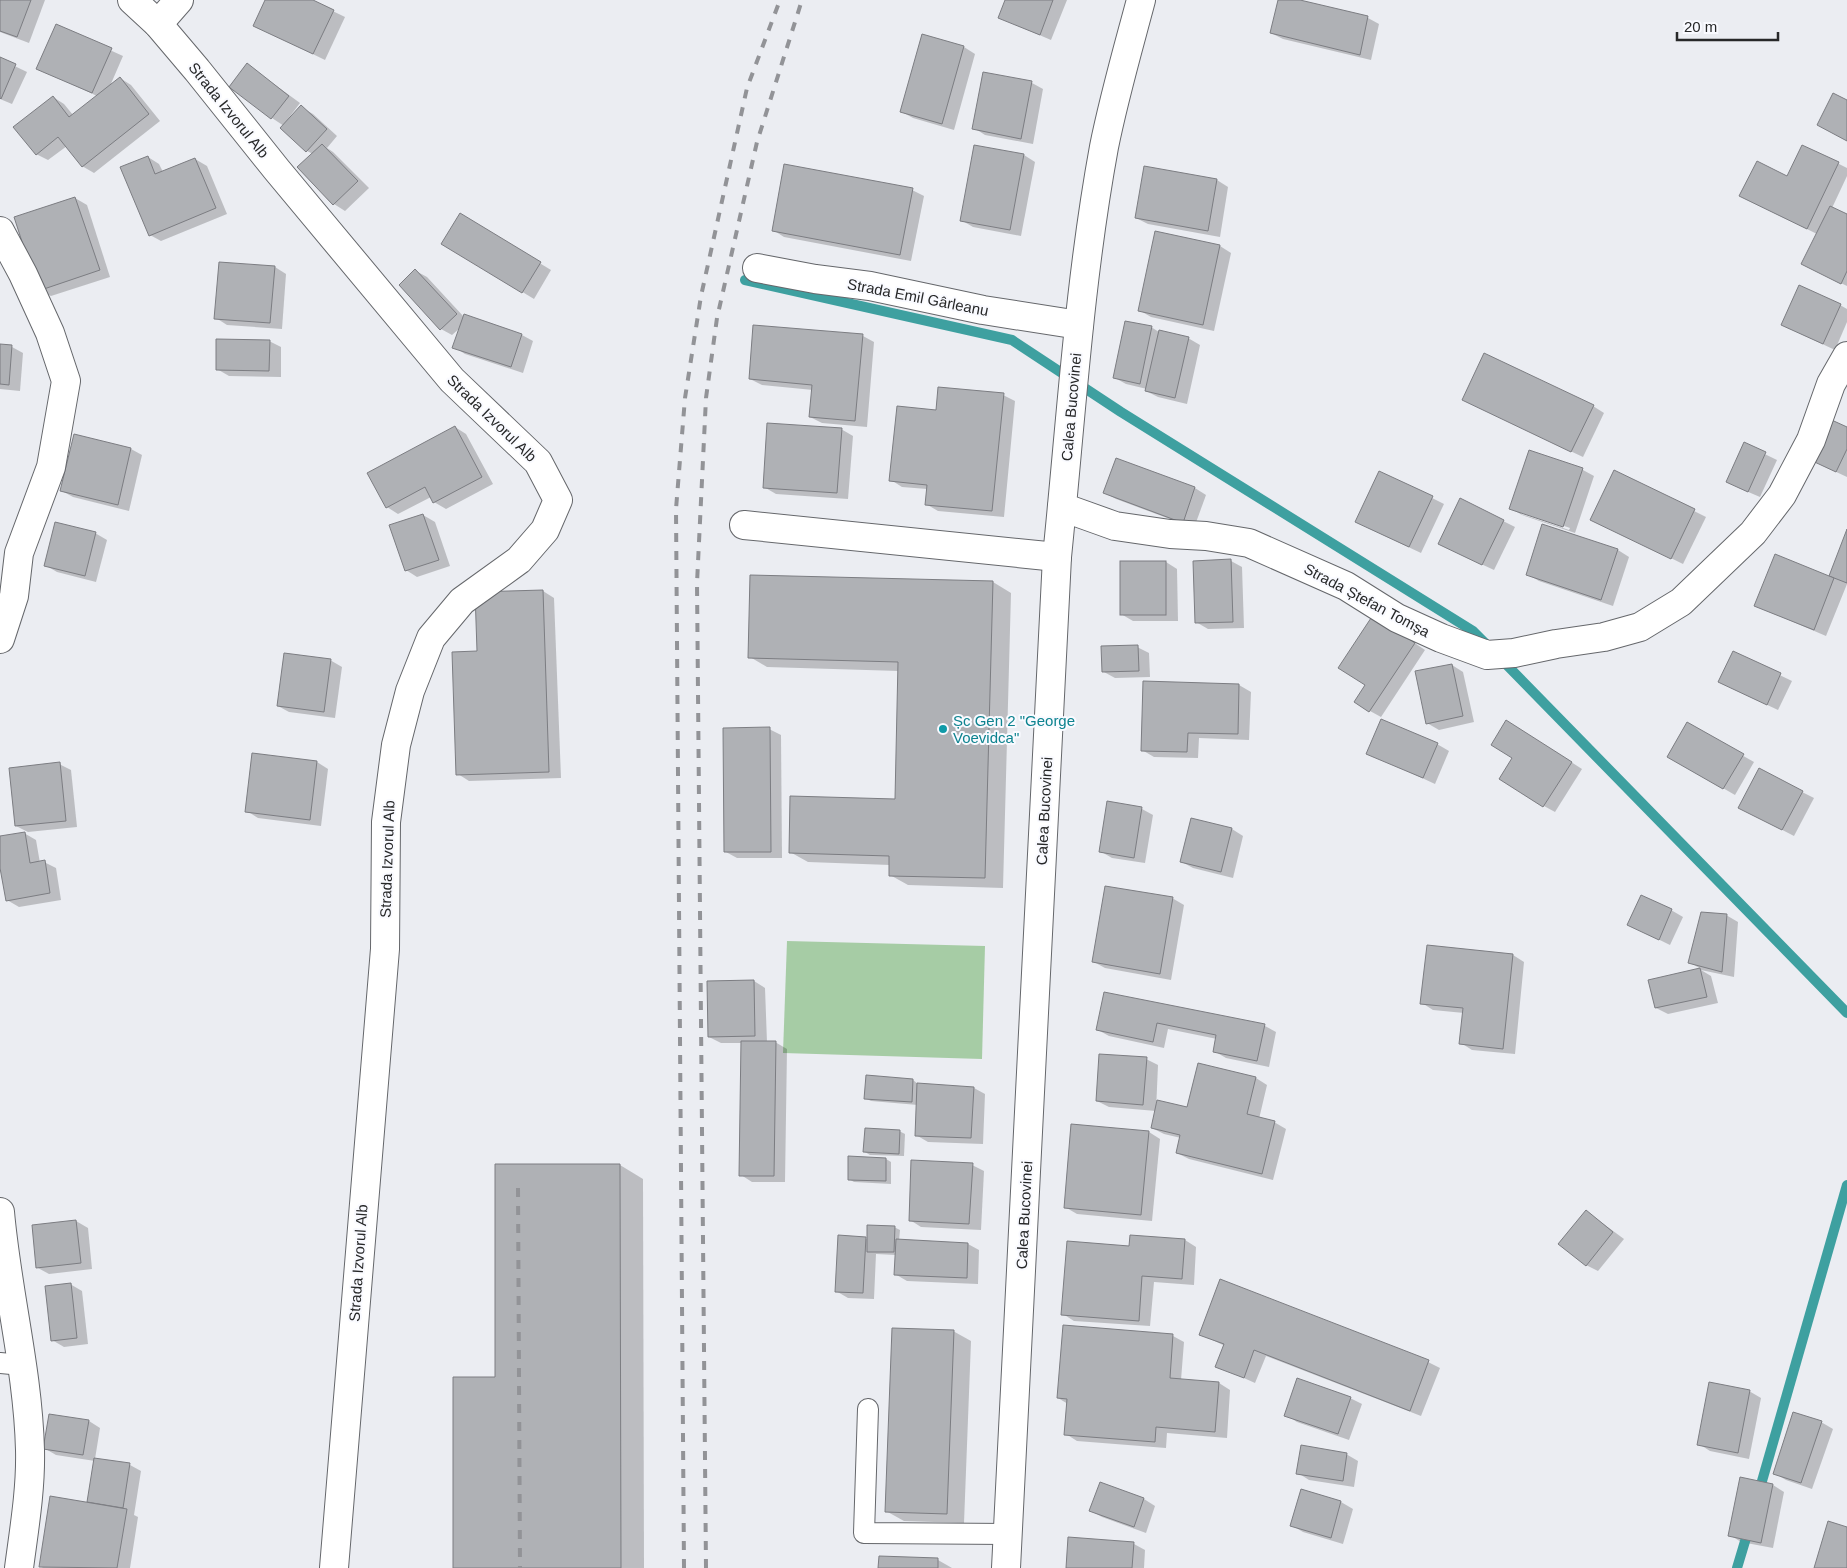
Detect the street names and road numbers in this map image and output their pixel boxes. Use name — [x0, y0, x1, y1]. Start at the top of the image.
street label: Strada Izvorul Alb — [185, 59, 273, 161]
street label: Strada Emil Gârleanu — [846, 275, 990, 319]
street label: Calea Bucovinei — [1058, 352, 1084, 462]
street label: Strada Izvorul Alb — [444, 371, 540, 465]
street label: Strada Ștefan Tomșa — [1301, 560, 1433, 641]
street label: Calea Bucovinei — [1033, 756, 1055, 866]
street label: Strada Izvorul Alb — [376, 800, 398, 918]
street label: Calea Bucovinei — [1013, 1160, 1035, 1270]
street label: Strada Izvorul Alb — [345, 1204, 371, 1322]

